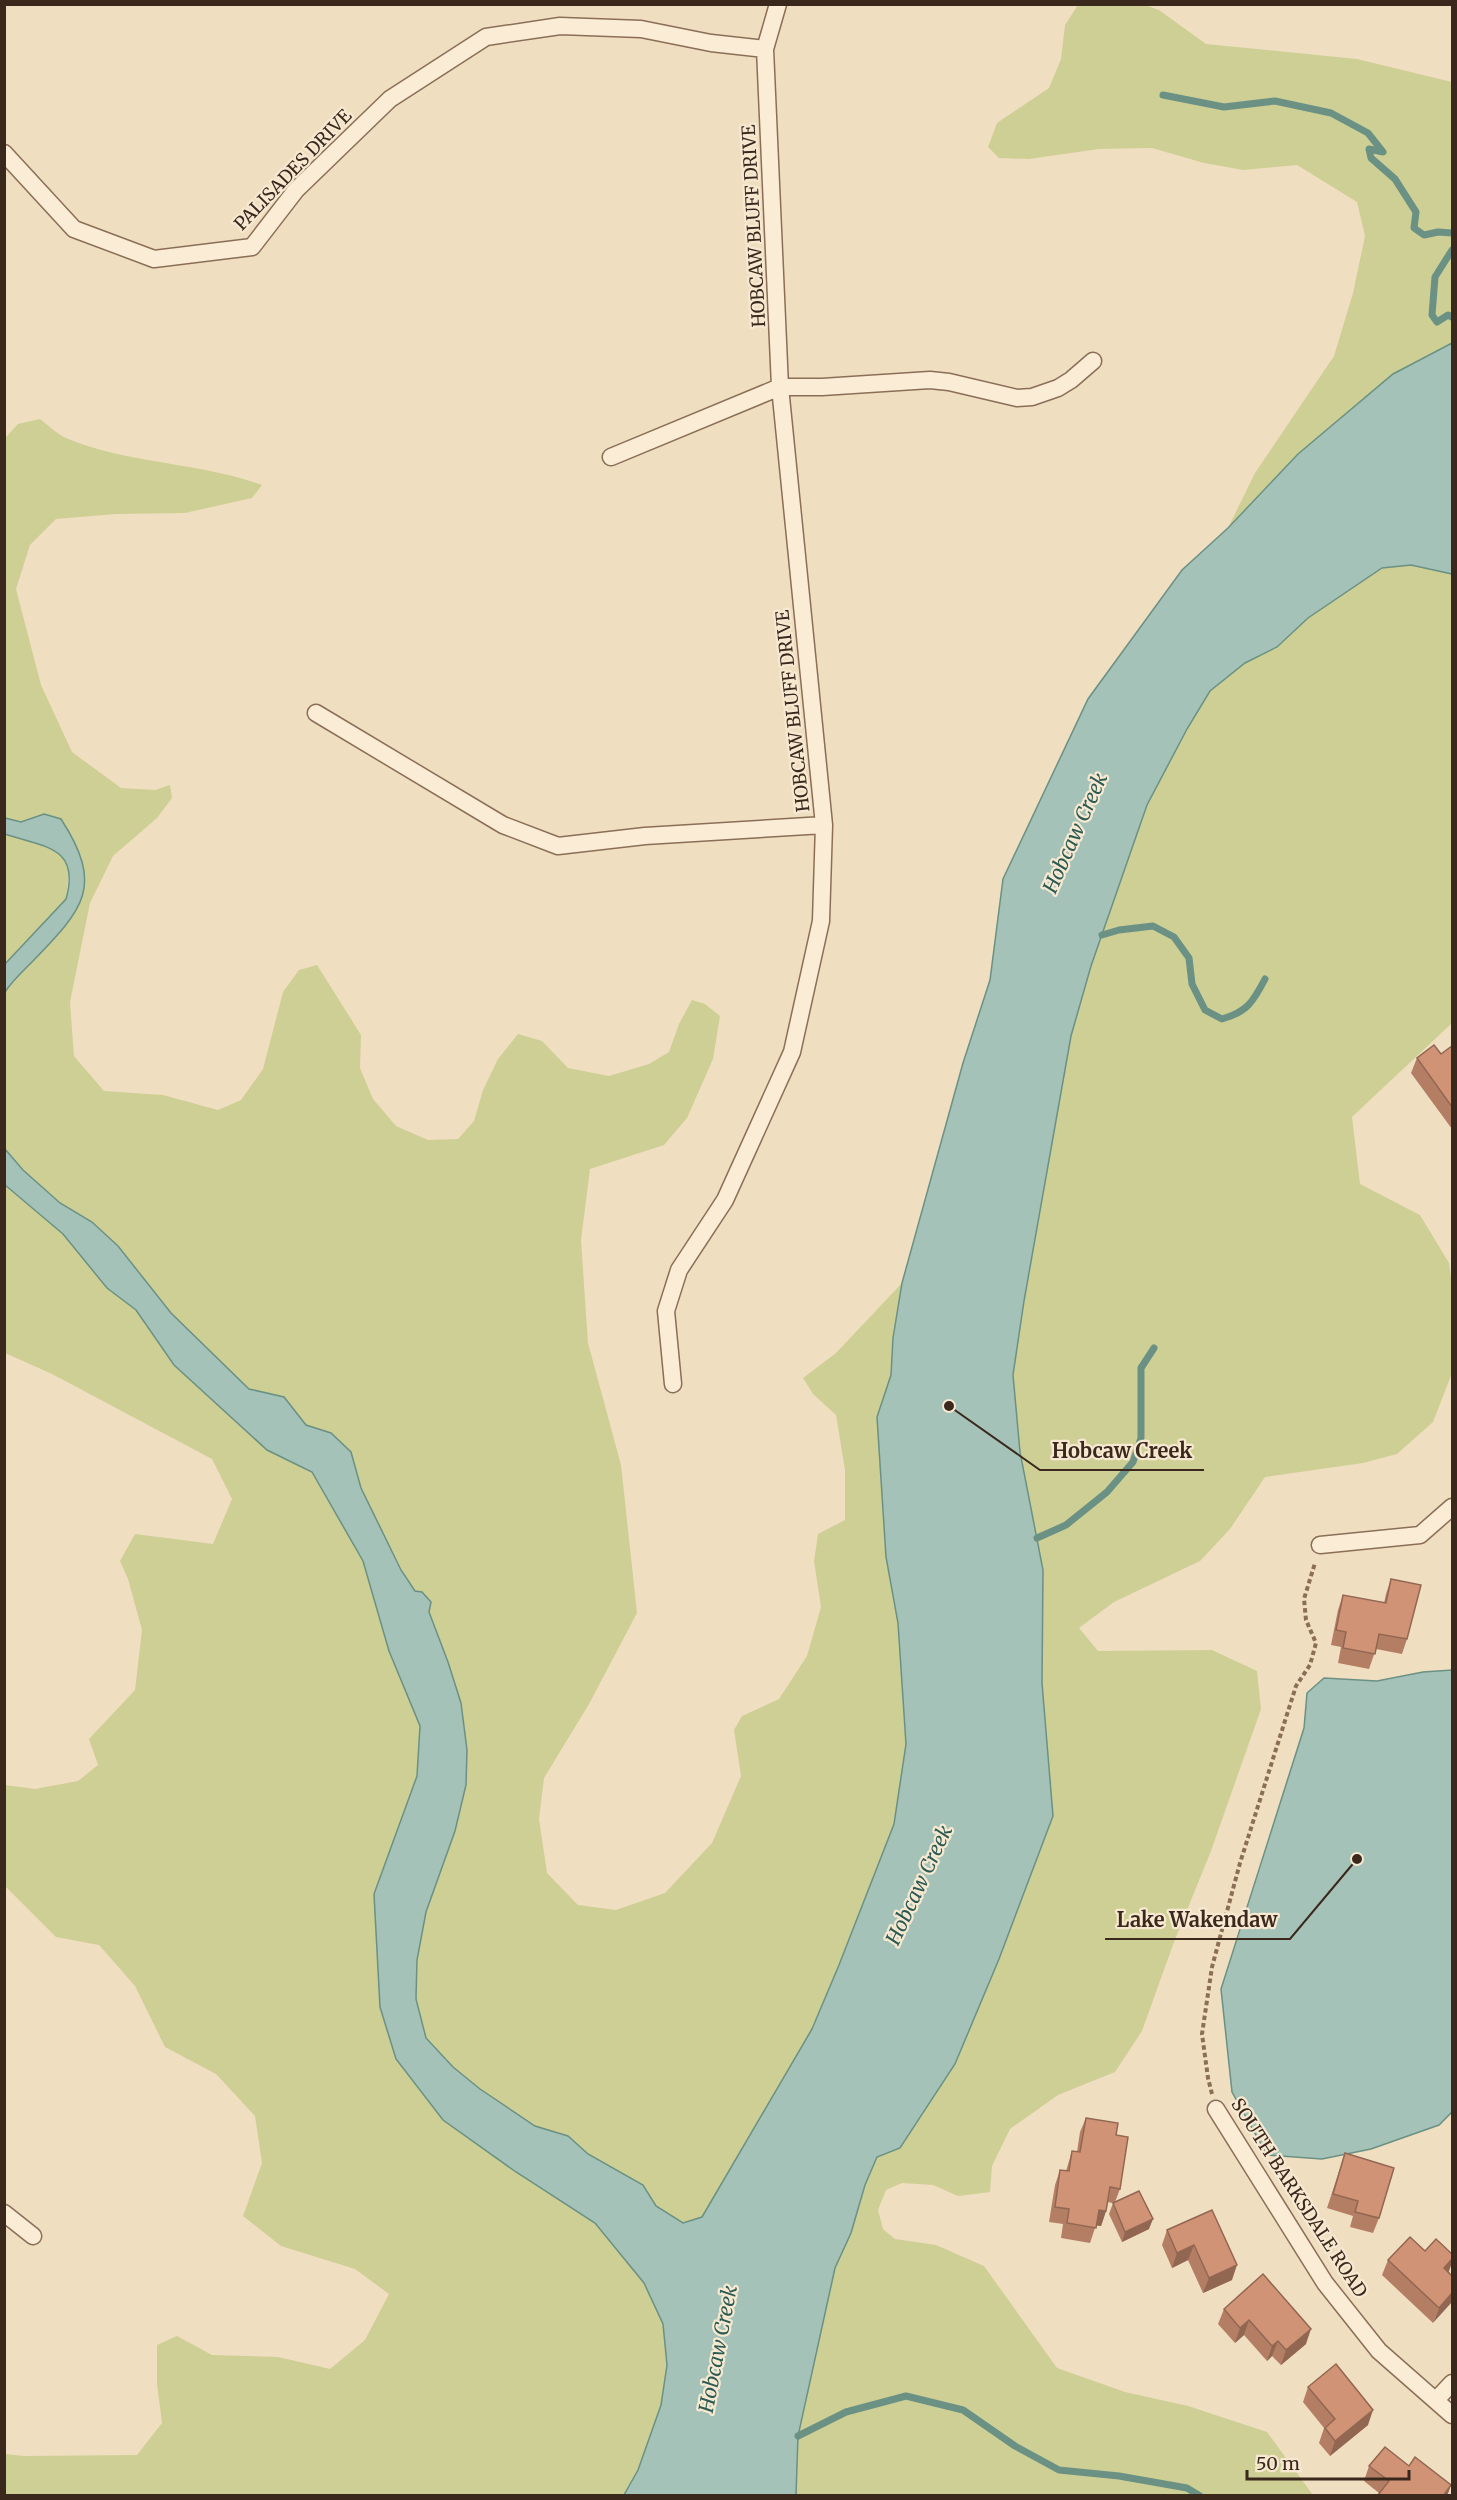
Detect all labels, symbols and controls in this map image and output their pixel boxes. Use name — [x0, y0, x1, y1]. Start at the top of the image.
street label: PALISADES DRIVE — [229, 104, 357, 235]
street label: HOBCAW BLUFF DRIVE — [737, 123, 770, 328]
street label: HOBCAW BLUFF DRIVE — [770, 608, 815, 813]
water label: Hobcaw Creek — [1036, 769, 1112, 898]
callout: Hobcaw Creek — [1040, 1432, 1204, 1470]
text: Hobcaw Creek — [1052, 1438, 1192, 1463]
water label: Hobcaw Creek — [880, 1821, 957, 1949]
callout: Lake Wakendaw — [1105, 1901, 1290, 1939]
text: Lake Wakendaw — [1117, 1907, 1278, 1932]
street label: SOUTH BARKSDALE ROAD — [1226, 2094, 1372, 2302]
water label: Hobcaw Creek — [693, 2283, 742, 2416]
scale bar — [1247, 2443, 1409, 2481]
text: 50 m — [1256, 2452, 1300, 2475]

